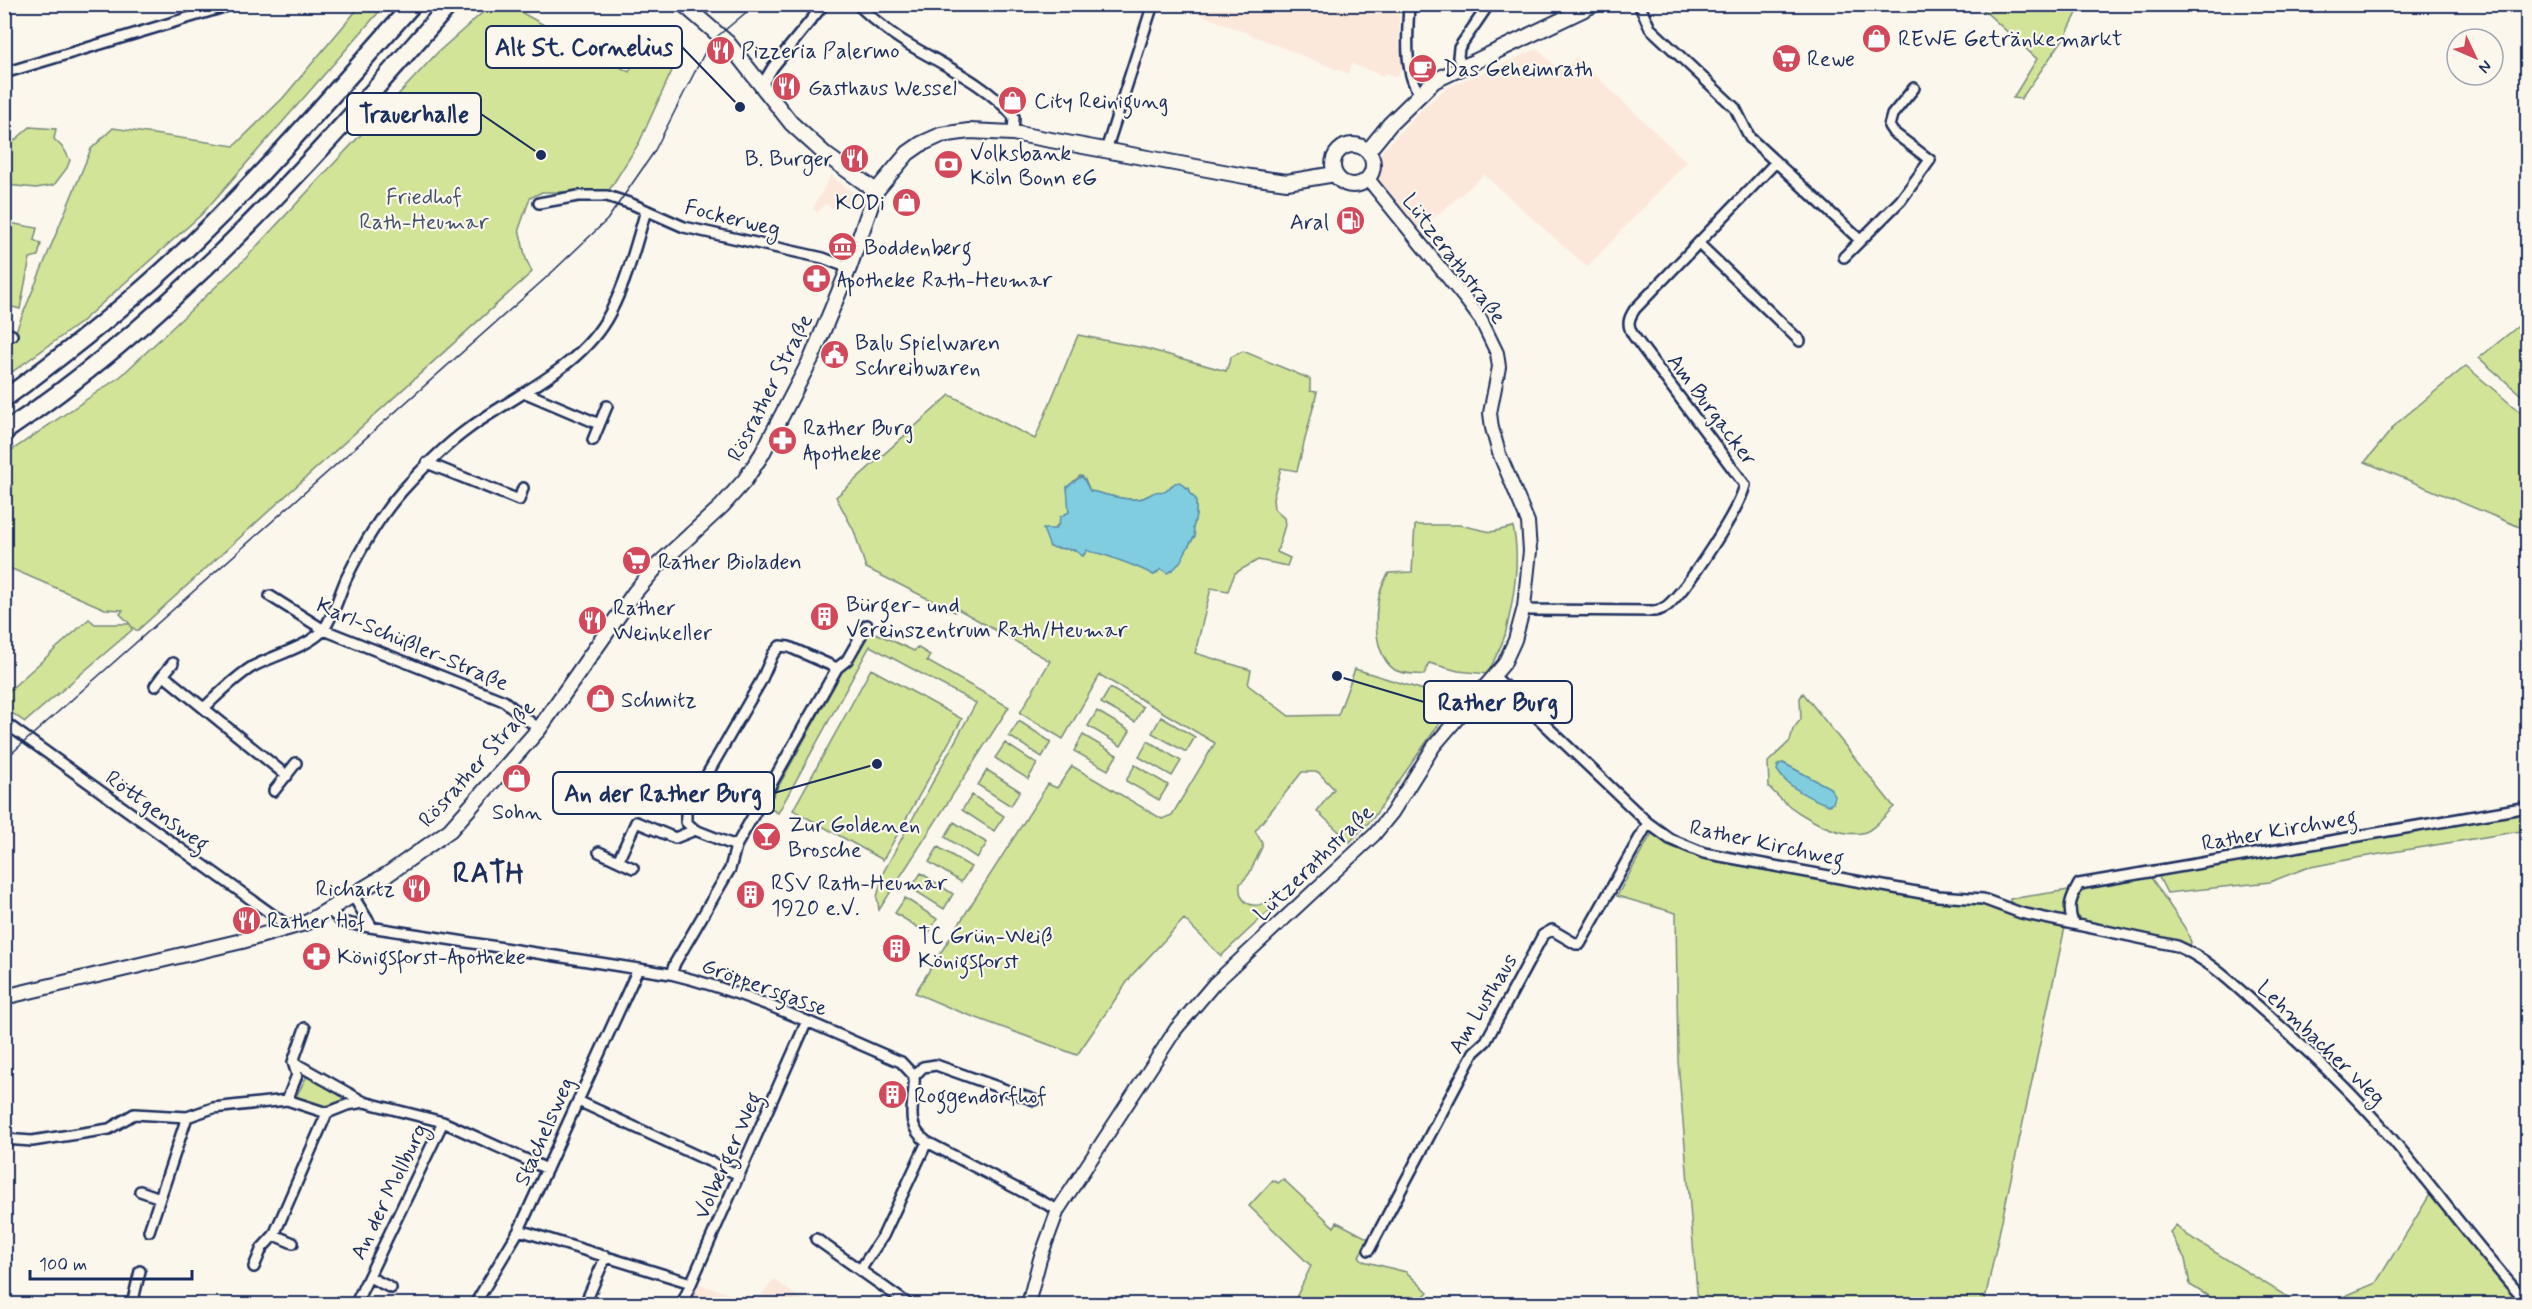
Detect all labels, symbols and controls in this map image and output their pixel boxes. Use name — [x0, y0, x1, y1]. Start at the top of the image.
shop icon: REWE Getränkemarkt — [1861, 22, 1893, 54]
callout: Alt St. Cornelius — [486, 26, 682, 68]
place label: REWE Getränkemarkt — [1898, 26, 2123, 54]
north arrow — [2445, 27, 2505, 87]
text: Alt St. Cornelius — [495, 33, 674, 64]
restaurant icon: Pizzeria Palermo — [704, 34, 736, 66]
place label: Pizzeria Palermo — [741, 38, 900, 66]
supermarket icon: Rewe — [1770, 42, 1802, 74]
place label: Rewe — [1807, 46, 1855, 74]
cafe icon: Das Geheimrath — [1406, 52, 1438, 84]
text: N — [2473, 55, 2496, 78]
place label: Das Geheimrath — [1443, 56, 1593, 84]
restaurant icon: Gasthaus Wessel — [771, 71, 803, 103]
place label: Gasthaus Wessel — [808, 75, 957, 103]
shop icon: City Reinigung — [997, 84, 1029, 116]
place label: City Reinigung — [1034, 88, 1168, 119]
callout: Trauerhalle — [347, 93, 481, 135]
text: Trauerhalle — [359, 100, 469, 131]
place label: Volksbank Köln Bonn eG — [970, 140, 1097, 193]
restaurant icon: B. Burger — [838, 142, 870, 174]
place label: B. Burger — [745, 146, 833, 177]
bank icon: Volksbank Köln Bonn eG — [933, 149, 965, 181]
park label: Friedhof Rath-Heumar — [359, 184, 490, 237]
shop icon: KODi — [890, 186, 922, 218]
street label: Lützerathstraße — [1395, 188, 1512, 330]
place label: KODi — [835, 190, 885, 218]
street label: Fockerweg — [681, 194, 783, 247]
fuel station icon: Aral — [1334, 205, 1366, 237]
place label: Aral — [1290, 209, 1329, 237]
museum icon: Boddenberg — [827, 231, 859, 263]
place label: Boddenberg — [864, 235, 972, 266]
pharmacy icon: Apotheke Rath-Heumar — [800, 263, 832, 295]
place label: Apotheke Rath-Heumar — [837, 267, 1053, 297]
street label: Rösrather Straße — [722, 309, 820, 466]
place label: Balu Spielwaren Schreibwaren — [855, 330, 1000, 383]
public building icon: Balu Spielwaren Schreibwaren — [818, 339, 850, 371]
street label: Am Burgacker — [1659, 348, 1763, 473]
place label: Rather Burg Apotheke — [803, 415, 913, 470]
pharmacy icon: Rather Burg Apotheke — [766, 424, 798, 456]
supermarket icon: Rather Bioladen — [621, 545, 653, 577]
place label: Rather Bioladen — [658, 549, 802, 577]
street label: Karl-Schüßler-Straße — [312, 592, 513, 698]
place label: Bürger- und Vereinszentrum Rath/Heumar — [846, 592, 1128, 645]
place label: Rather Weinkeller — [613, 595, 713, 648]
building icon: Bürger- und Vereinszentrum Rath/Heumar — [809, 601, 841, 633]
restaurant icon: Rather Weinkeller — [576, 604, 608, 636]
callout: Rather Burg — [1424, 681, 1572, 723]
shop icon: Schmitz — [584, 683, 616, 715]
place label: Schmitz — [621, 687, 697, 715]
text: Rather Burg — [1438, 688, 1558, 720]
street label: Rösrather Straße — [413, 695, 542, 834]
shop icon: Sohn — [501, 763, 533, 795]
street label: Röttgensweg — [98, 765, 214, 861]
callout: An der Rather Burg — [553, 772, 774, 814]
text: An der Rather Burg — [564, 779, 762, 811]
place label: Sohn — [492, 799, 542, 827]
street label: Lützerathstraße — [1248, 799, 1381, 928]
street label: Rather Kirchweg — [2199, 804, 2360, 861]
place label: Zur Goldenen Brosche — [788, 812, 920, 865]
street label: Rather Kirchweg — [1686, 814, 1846, 877]
bar icon: Zur Goldenen Brosche — [751, 821, 783, 853]
district label: RATH — [453, 856, 525, 893]
place label: RSV Rath-Heumar 1920 e.V. — [771, 870, 948, 923]
restaurant icon: Richartz — [400, 872, 432, 904]
place label: Richartz — [315, 876, 395, 904]
building icon: RSV Rath-Heumar 1920 e.V. — [734, 879, 766, 911]
restaurant icon: Rather Hof — [230, 904, 262, 936]
place label: Rather Hof — [267, 908, 365, 936]
place label: TC Grün-Weiß Königsforst — [918, 923, 1053, 979]
building icon: TC Grün-Weiß Königsforst — [881, 932, 913, 964]
pharmacy icon: Königsforst-Apotheke — [300, 940, 332, 972]
place label: Königsforst-Apotheke — [337, 944, 526, 975]
street label: Am Lusthaus — [1443, 949, 1525, 1059]
street label: Gröppersgasse — [696, 952, 831, 1026]
street label: Lehmbacher Weg — [2248, 975, 2391, 1114]
street label: Stachelsweg — [508, 1073, 582, 1191]
building icon: Roggendorfhof — [877, 1079, 909, 1111]
place label: Roggendorfhof — [914, 1083, 1047, 1114]
street label: Volberger Weg — [688, 1088, 772, 1225]
street label: An der Mollburg — [345, 1119, 438, 1266]
scale bar — [30, 1243, 192, 1281]
text: 100 m — [39, 1253, 87, 1277]

